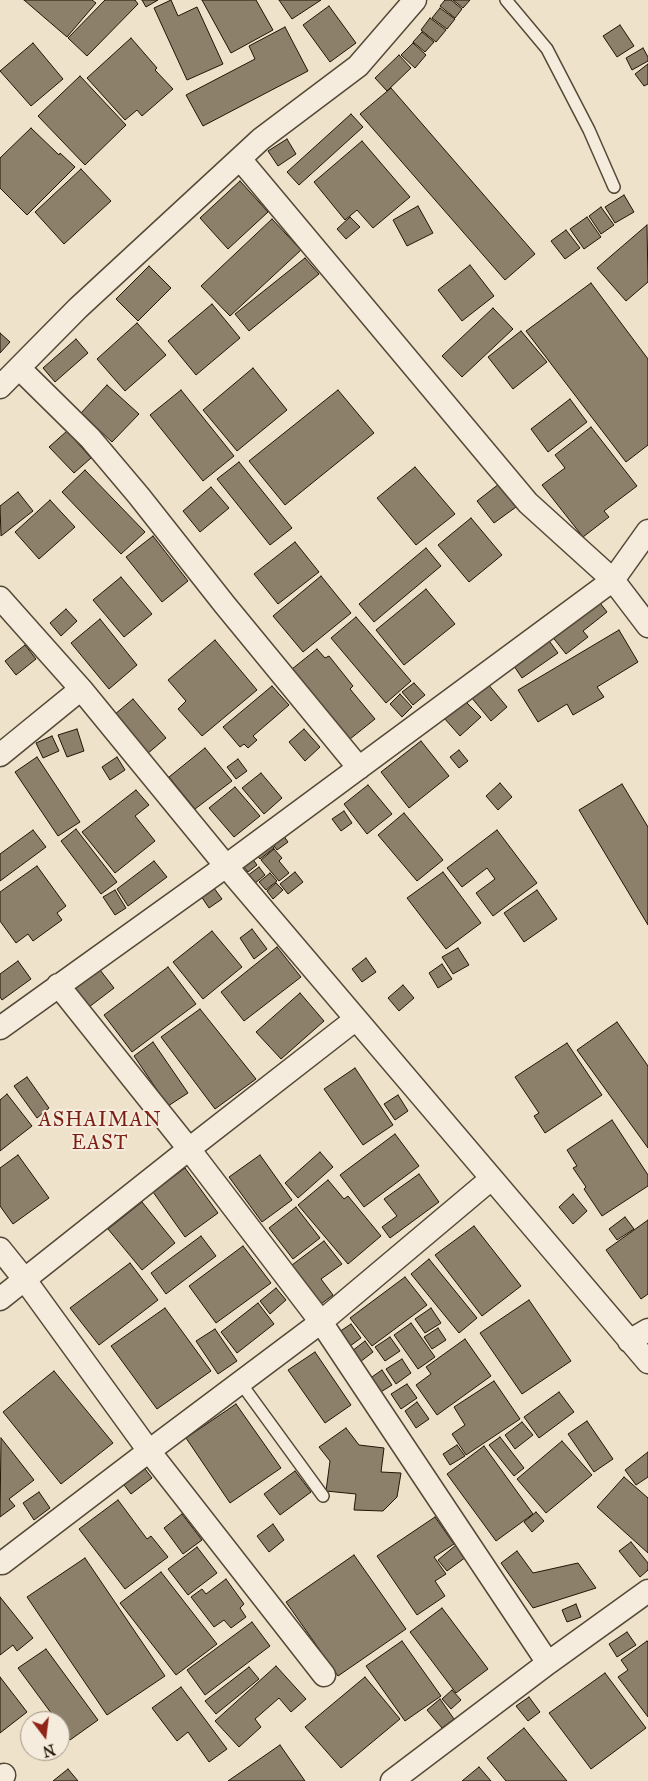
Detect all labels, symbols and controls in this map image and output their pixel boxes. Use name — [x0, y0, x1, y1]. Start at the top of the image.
district label: ASHAIMAN EAST — [37, 1109, 163, 1156]
north arrow — [20, 1711, 70, 1761]
text: N — [41, 1740, 57, 1760]

